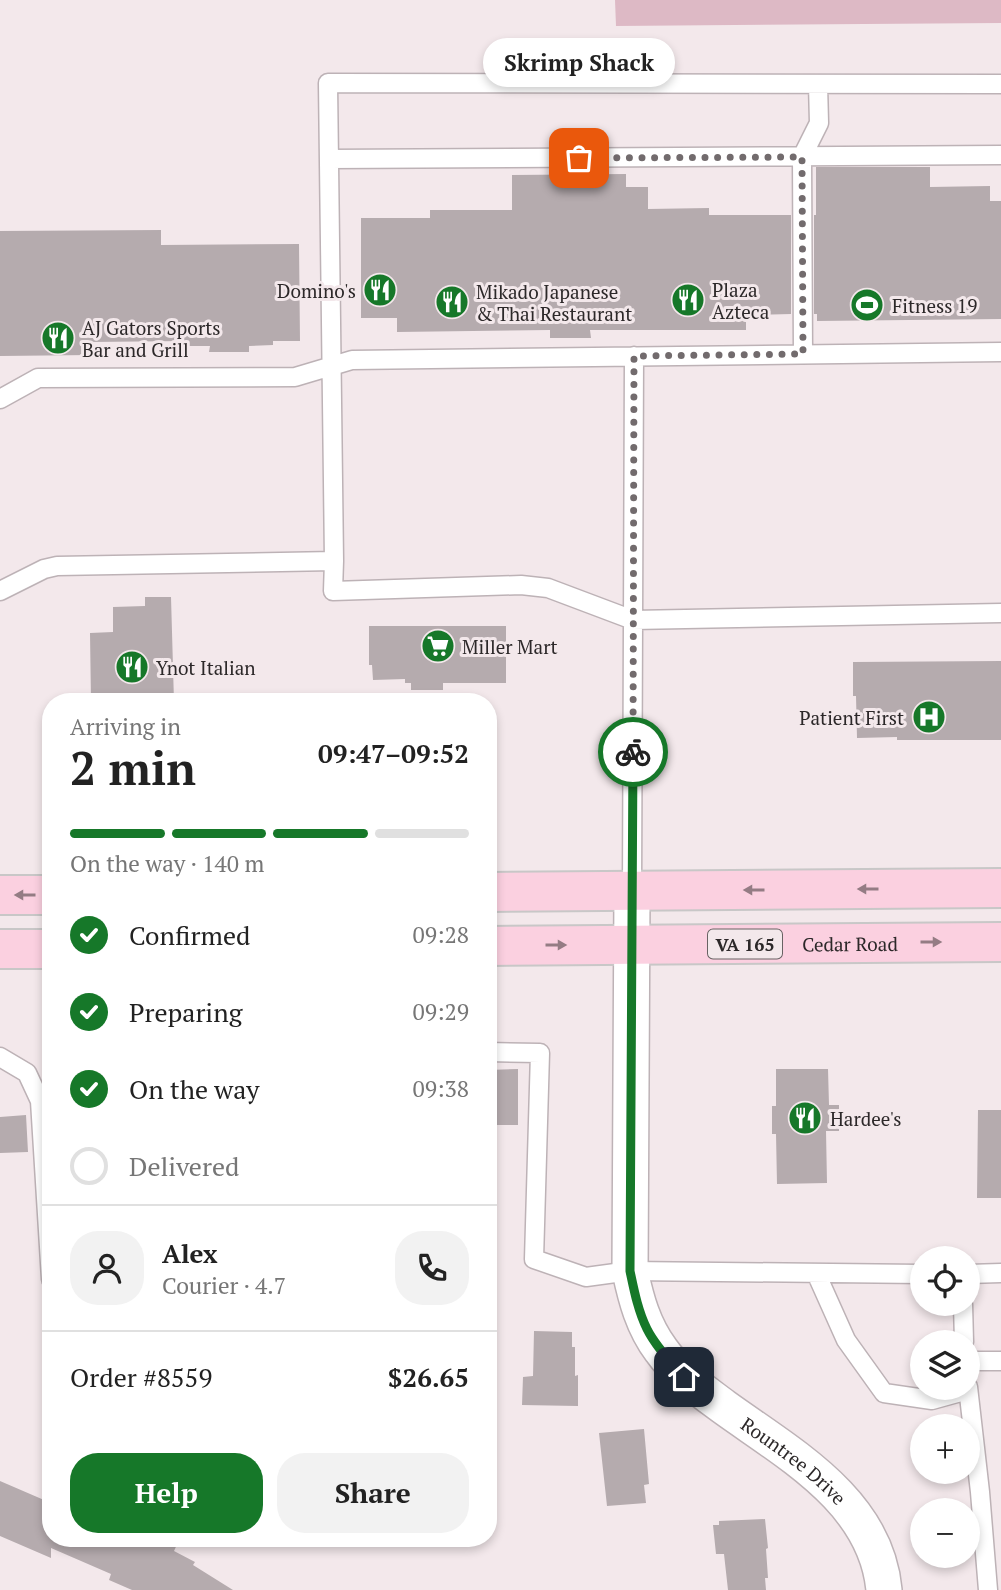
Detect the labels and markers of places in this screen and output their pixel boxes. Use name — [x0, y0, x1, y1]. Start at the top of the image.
callout: Skrimp Shack — [483, 39, 675, 88]
pin — [549, 128, 609, 188]
restaurant icon: Domino's — [361, 271, 399, 309]
place label: Plaza Azteca — [712, 277, 770, 324]
place label: Domino's — [277, 278, 356, 303]
place label: Mikado Japanese & Thai Restaurant — [476, 279, 632, 326]
restaurant icon: Plaza Azteca — [669, 281, 707, 319]
restaurant icon: Mikado Japanese & Thai Restaurant — [433, 283, 471, 321]
sports icon: Fitness 19 — [848, 286, 886, 324]
place label: Fitness 19 — [892, 293, 977, 318]
place label: AJ Gators Sports Bar and Grill — [82, 315, 220, 362]
restaurant icon: AJ Gators Sports Bar and Grill — [39, 319, 77, 357]
supermarket icon: Miller Mart — [419, 627, 457, 665]
place label: Miller Mart — [462, 634, 558, 659]
restaurant icon: Ynot Italian — [113, 648, 151, 686]
place label: Ynot Italian — [156, 655, 256, 680]
hospital icon: Patient First — [910, 698, 948, 736]
place label: Patient First — [799, 705, 904, 730]
restaurant icon: Hardee's — [786, 1099, 824, 1137]
place label: Hardee's — [830, 1106, 902, 1131]
pin — [654, 1347, 714, 1407]

